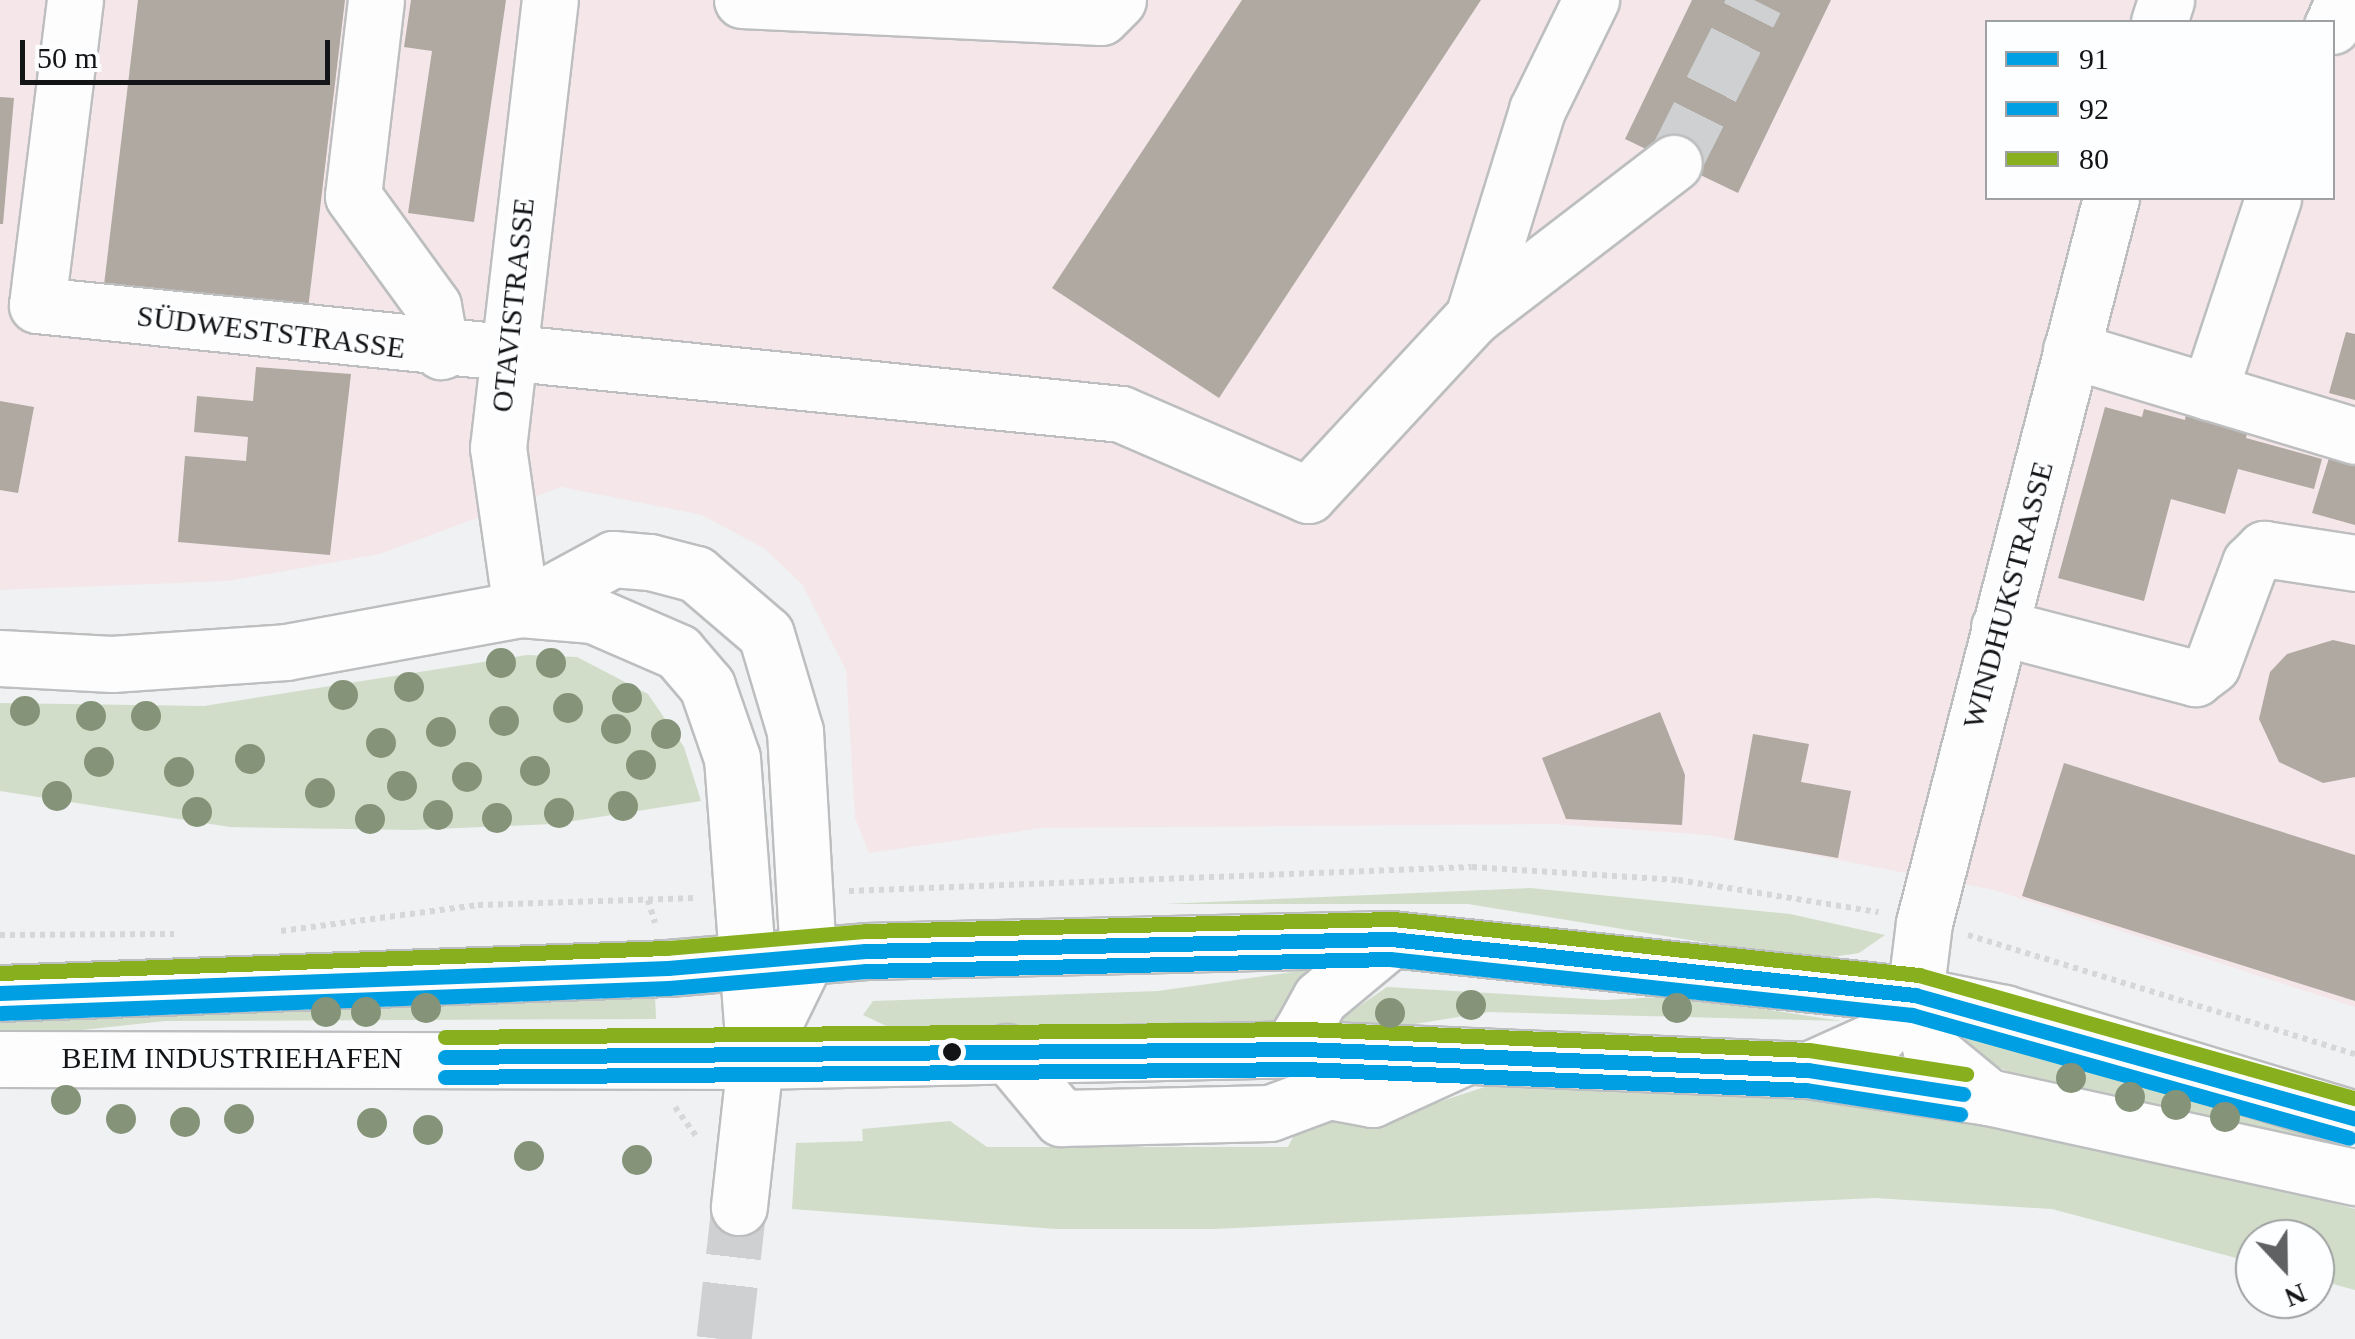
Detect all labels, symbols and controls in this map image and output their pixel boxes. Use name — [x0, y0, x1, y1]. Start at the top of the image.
scale bar — [25, 20, 335, 82]
legend — [1985, 20, 2335, 200]
text: 50 m — [37, 41, 98, 74]
text: 91 — [2079, 42, 2109, 75]
text: 92 — [2079, 92, 2109, 125]
text: 80 — [2079, 142, 2109, 175]
street label: OTAVISTRASSE — [484, 196, 542, 414]
street label: SÜDWESTSTRASSE — [135, 298, 407, 366]
street label: WINDHUKSTRASSE — [1955, 458, 2061, 732]
street label: BEIM INDUSTRIEHAFEN — [62, 1040, 402, 1076]
unlabelled marker — [942, 1042, 962, 1062]
north arrow — [2235, 1219, 2335, 1319]
text: N — [2280, 1277, 2311, 1314]

